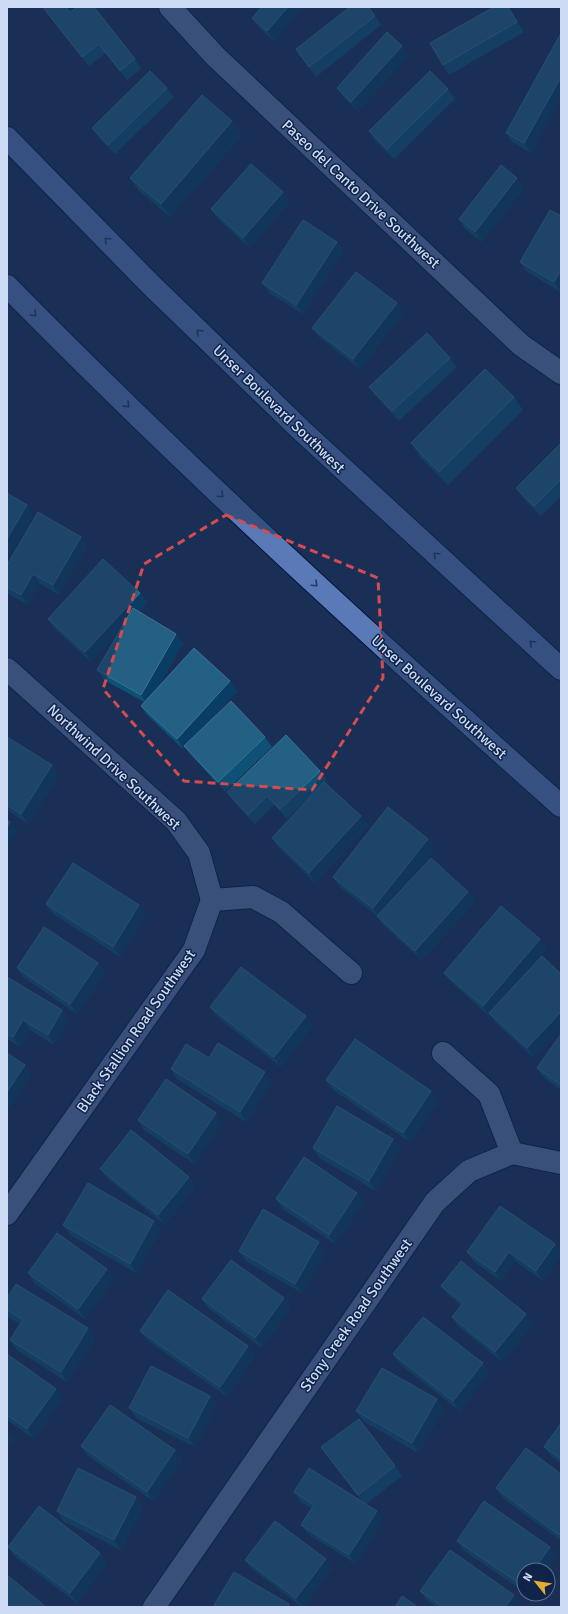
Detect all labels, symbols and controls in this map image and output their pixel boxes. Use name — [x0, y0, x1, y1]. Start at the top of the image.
street label: Paseo del Canto Drive Southwest — [278, 116, 444, 272]
one-way arrow — [104, 237, 112, 245]
one-way arrow — [29, 309, 37, 317]
one-way arrow — [196, 329, 204, 336]
street label: Unser Boulevard Southwest — [209, 341, 349, 477]
one-way arrow — [122, 400, 130, 408]
one-way arrow — [216, 490, 224, 498]
one-way arrow — [433, 552, 441, 560]
one-way arrow — [310, 580, 318, 587]
street label: Unser Boulevard Southwest — [367, 631, 511, 763]
one-way arrow — [529, 640, 537, 648]
street label: Northwind Drive Southwest — [44, 700, 184, 834]
street label: Black Stallion Road Southwest — [73, 946, 199, 1116]
street label: Stony Creek Road Southwest — [296, 1235, 416, 1395]
north arrow — [516, 1562, 556, 1602]
text: N — [520, 1571, 535, 1584]

